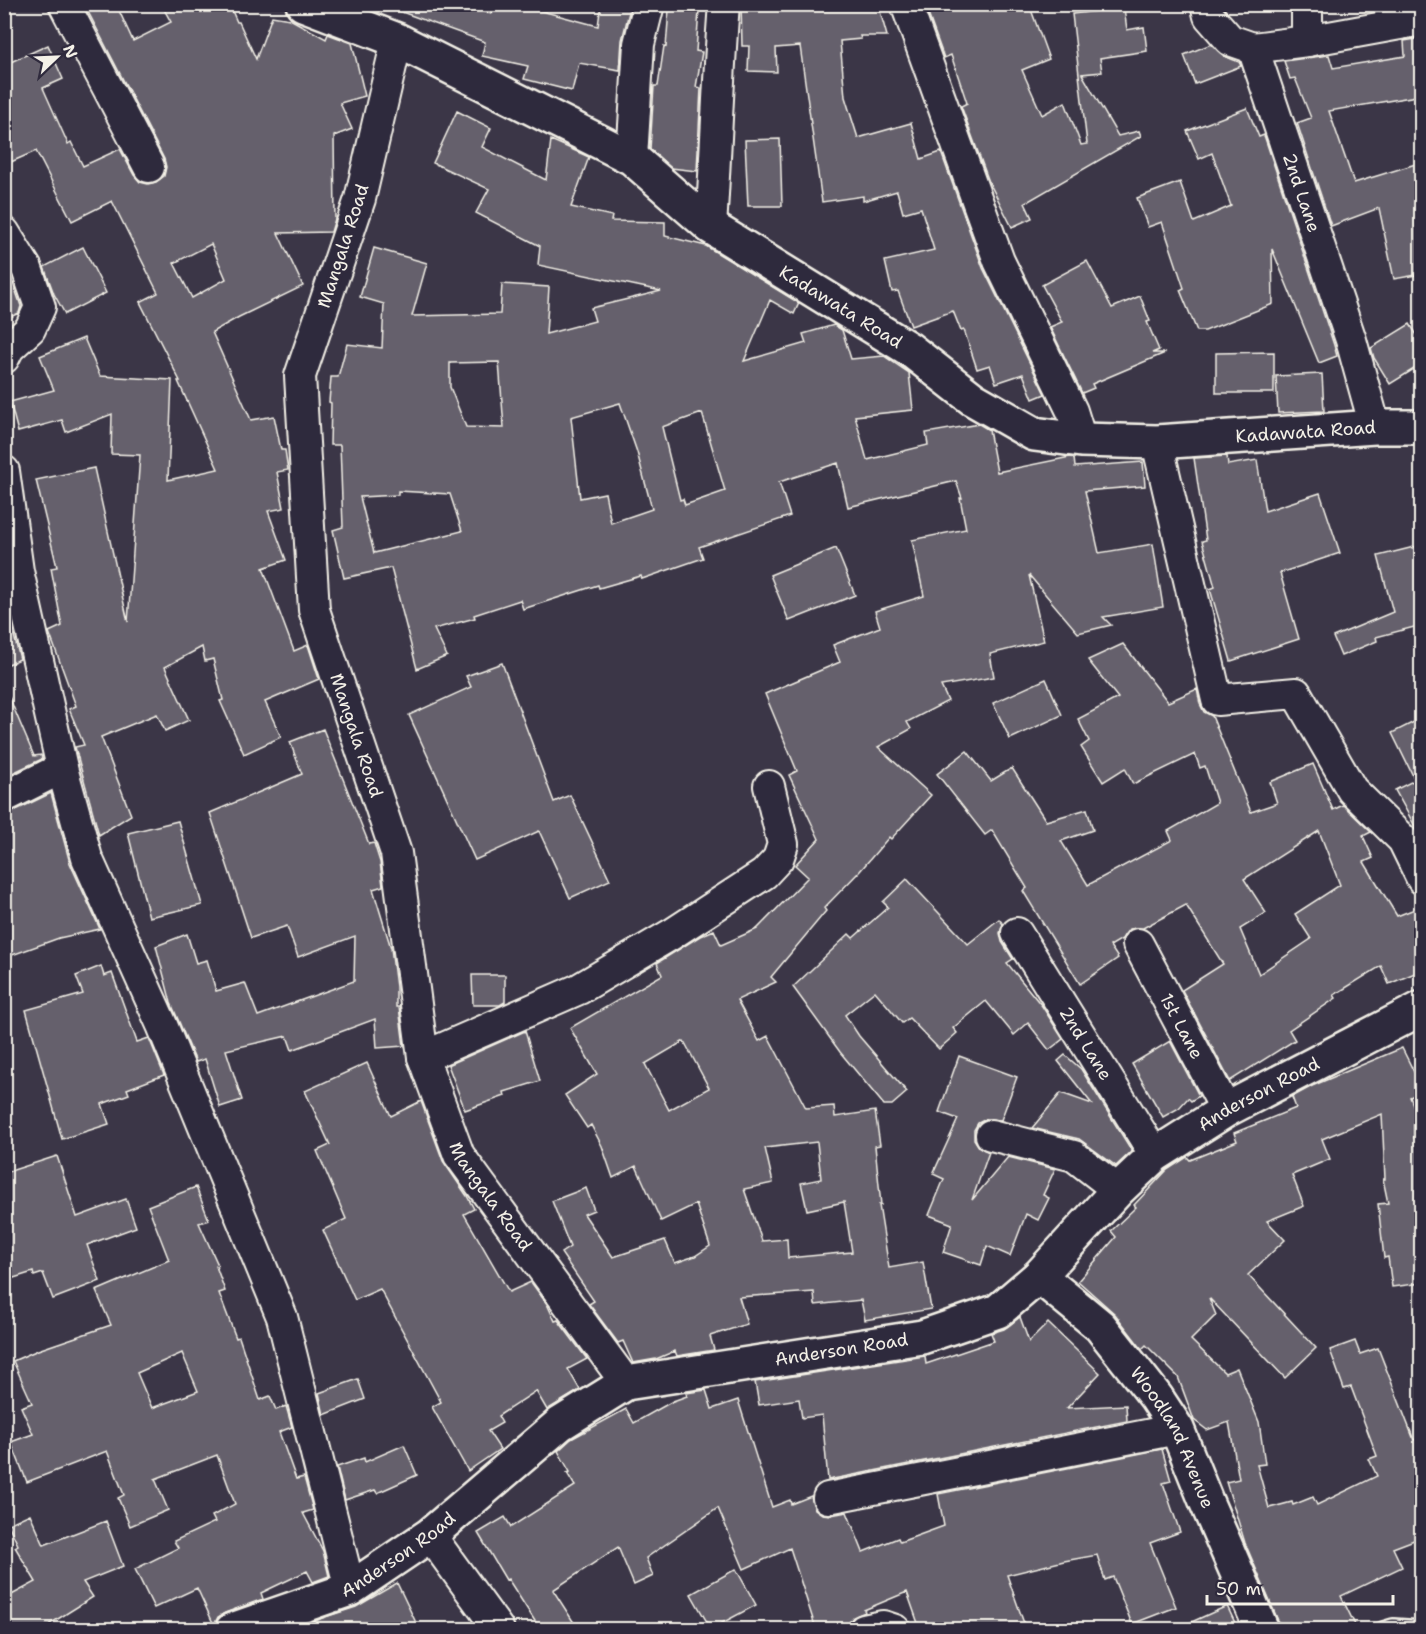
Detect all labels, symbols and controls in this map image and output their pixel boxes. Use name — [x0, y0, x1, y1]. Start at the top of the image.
north arrow — [27, 27, 87, 87]
text: N — [58, 41, 82, 61]
street label: 2nd Lane — [1277, 150, 1326, 236]
street label: Mangala Road — [312, 181, 374, 311]
street label: Kadawata Road — [775, 260, 907, 354]
street label: Kadawata Road — [1235, 415, 1377, 449]
street label: Mangala Road — [324, 670, 388, 801]
street label: 1st Lane — [1154, 989, 1209, 1063]
street label: 2nd Lane — [1054, 1002, 1118, 1085]
street label: Anderson Road — [1193, 1051, 1324, 1137]
street label: Mangala Road — [443, 1139, 538, 1256]
street label: Anderson Road — [773, 1327, 910, 1372]
street label: Woodland Avenue — [1125, 1362, 1220, 1512]
street label: Anderson Road — [338, 1506, 461, 1603]
scale bar — [1207, 1568, 1393, 1606]
text: 50 m — [1216, 1577, 1261, 1601]

